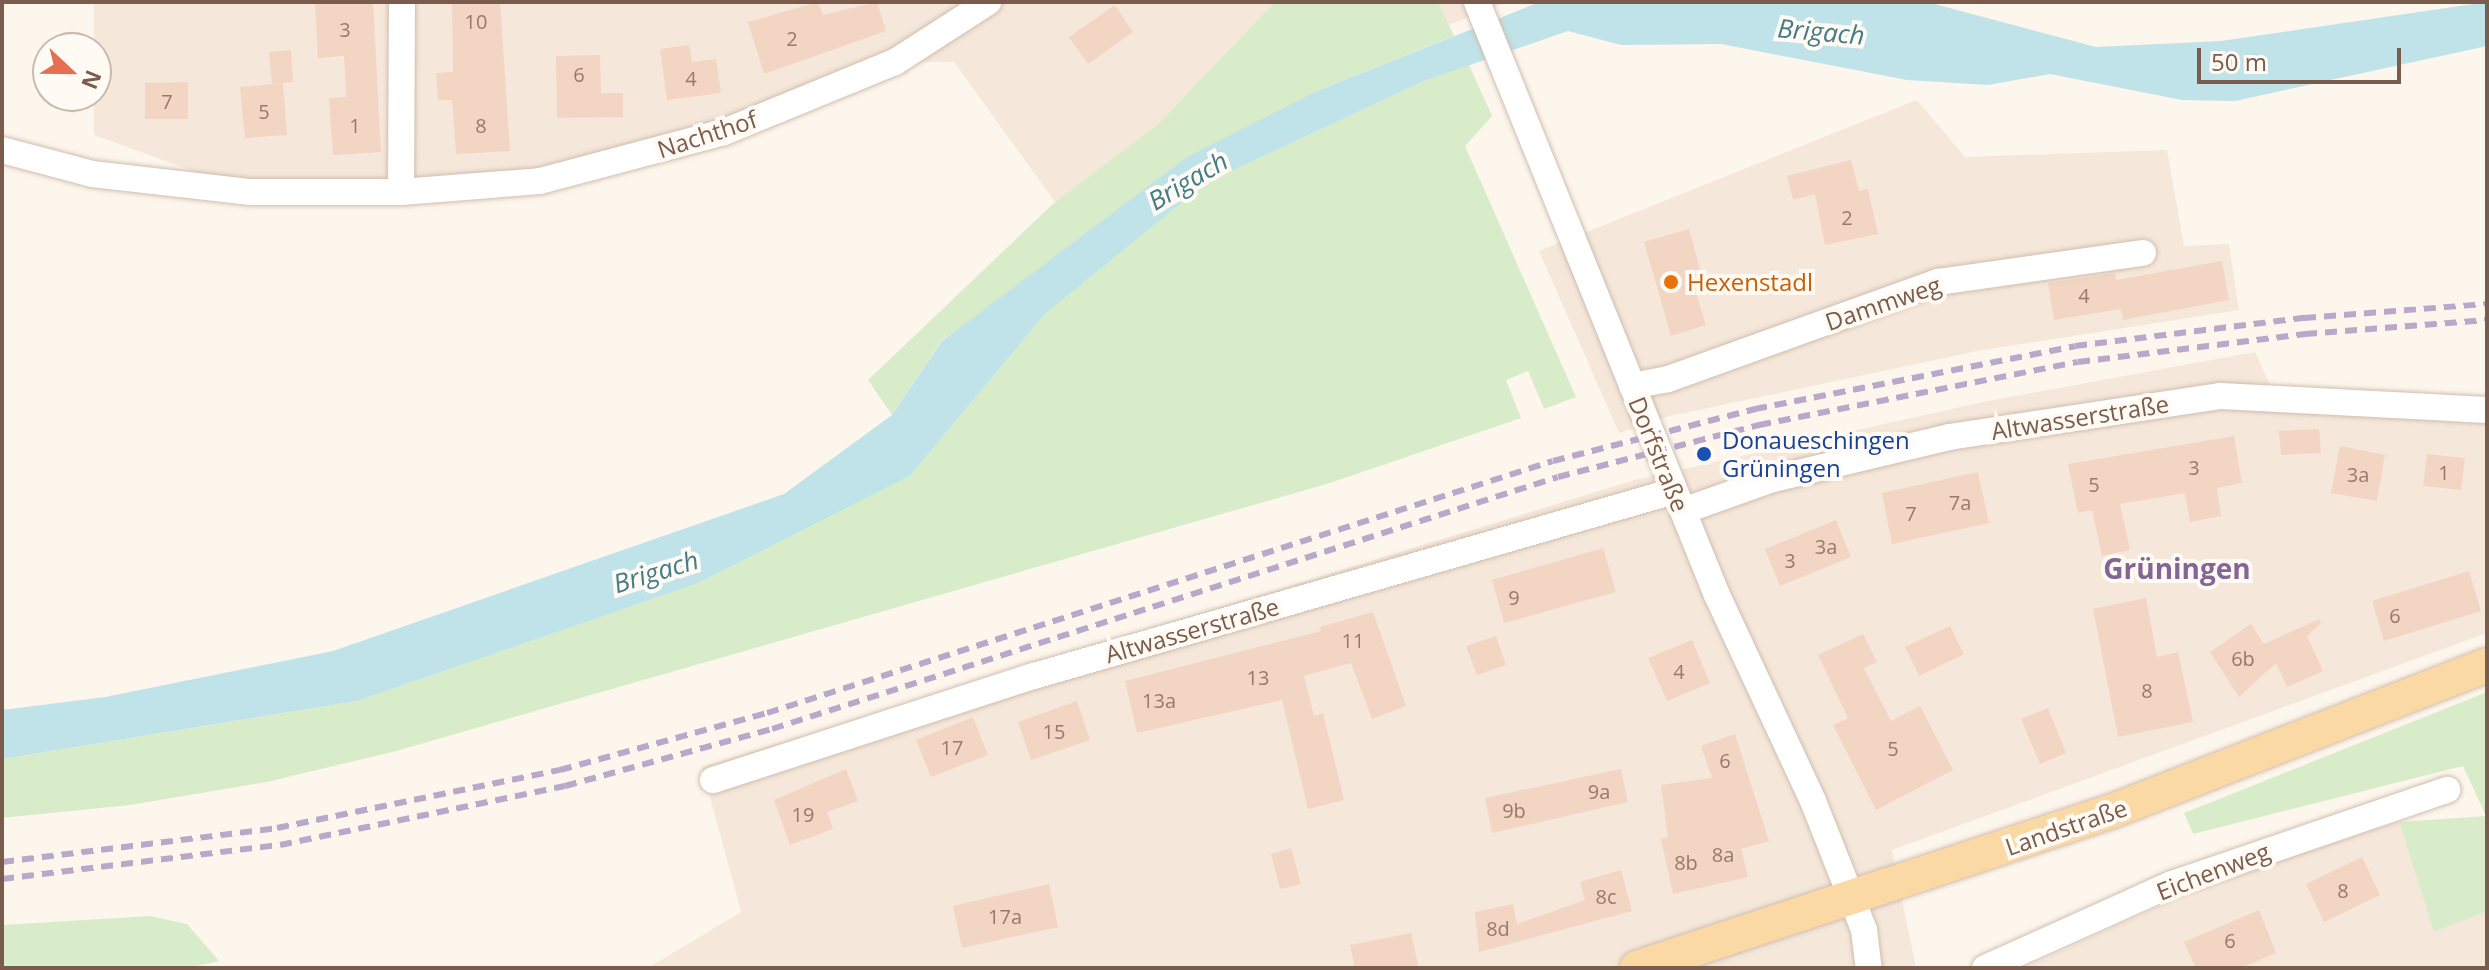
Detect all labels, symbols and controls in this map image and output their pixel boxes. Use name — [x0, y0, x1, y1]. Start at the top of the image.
house number: 10 — [465, 9, 487, 33]
water label: Brigach — [1776, 13, 1866, 51]
house number: 3 — [339, 17, 351, 41]
house number: 2 — [786, 26, 798, 50]
north arrow — [32, 32, 112, 112]
scale bar — [2201, 32, 2405, 82]
text: 50 m — [2211, 45, 2267, 78]
house number: 6 — [573, 62, 585, 86]
text: N — [75, 66, 110, 94]
house number: 4 — [685, 66, 697, 90]
house number: 7 — [161, 89, 173, 113]
house number: 5 — [258, 99, 270, 123]
street label: Nachthof — [653, 104, 761, 164]
house number: 1 — [349, 113, 361, 137]
house number: 8 — [475, 113, 487, 137]
water label: Brigach — [1143, 145, 1233, 217]
house number: 2 — [1841, 205, 1853, 229]
place label: Hexenstadl — [1687, 268, 1813, 296]
street label: Dammweg — [1821, 270, 1945, 336]
marker: Hexenstadl — [1662, 273, 1680, 291]
house number: 4 — [2078, 283, 2090, 307]
street label: Altwasserstraße — [1989, 389, 2171, 445]
street label: Dorfstraße — [1623, 392, 1695, 516]
place label: Donaueschingen Grüningen — [1722, 426, 1910, 482]
marker: Donaueschingen Grüningen — [1693, 443, 1715, 465]
house number: 3 — [2188, 455, 2200, 479]
house number: 1 — [2438, 460, 2450, 484]
house number: 3a — [2347, 462, 2369, 486]
house number: 5 — [2088, 472, 2100, 496]
house number: 7a — [1949, 490, 1971, 514]
house number: 7 — [1905, 501, 1917, 525]
house number: 3a — [1815, 534, 1837, 558]
water label: Brigach — [610, 544, 702, 600]
house number: 3 — [1784, 548, 1796, 572]
district label: Grüningen — [2103, 551, 2251, 585]
house number: 9 — [1508, 585, 1520, 609]
street label: Altwasserstraße — [1102, 591, 1282, 669]
house number: 6 — [2389, 603, 2401, 627]
house number: 11 — [1342, 628, 1364, 652]
house number: 6b — [2231, 646, 2255, 670]
house number: 4 — [1673, 659, 1685, 683]
house number: 13 — [1247, 665, 1269, 689]
house number: 8 — [2141, 678, 2153, 702]
house number: 13a — [1142, 688, 1176, 712]
house number: 15 — [1043, 719, 1065, 743]
house number: 17 — [941, 735, 963, 759]
house number: 5 — [1887, 736, 1899, 760]
house number: 6 — [1719, 748, 1731, 772]
house number: 9a — [1588, 779, 1610, 803]
street label: Landstraße — [2001, 793, 2131, 861]
house number: 9b — [1502, 798, 1526, 822]
house number: 19 — [792, 802, 814, 826]
street label: Eichenweg — [2152, 836, 2274, 906]
house number: 8a — [1712, 842, 1734, 866]
house number: 8b — [1674, 850, 1698, 874]
house number: 8 — [2337, 878, 2349, 902]
house number: 8c — [1595, 884, 1617, 908]
house number: 17a — [988, 904, 1022, 928]
house number: 8d — [1486, 916, 1510, 940]
house number: 6 — [2224, 928, 2236, 952]

